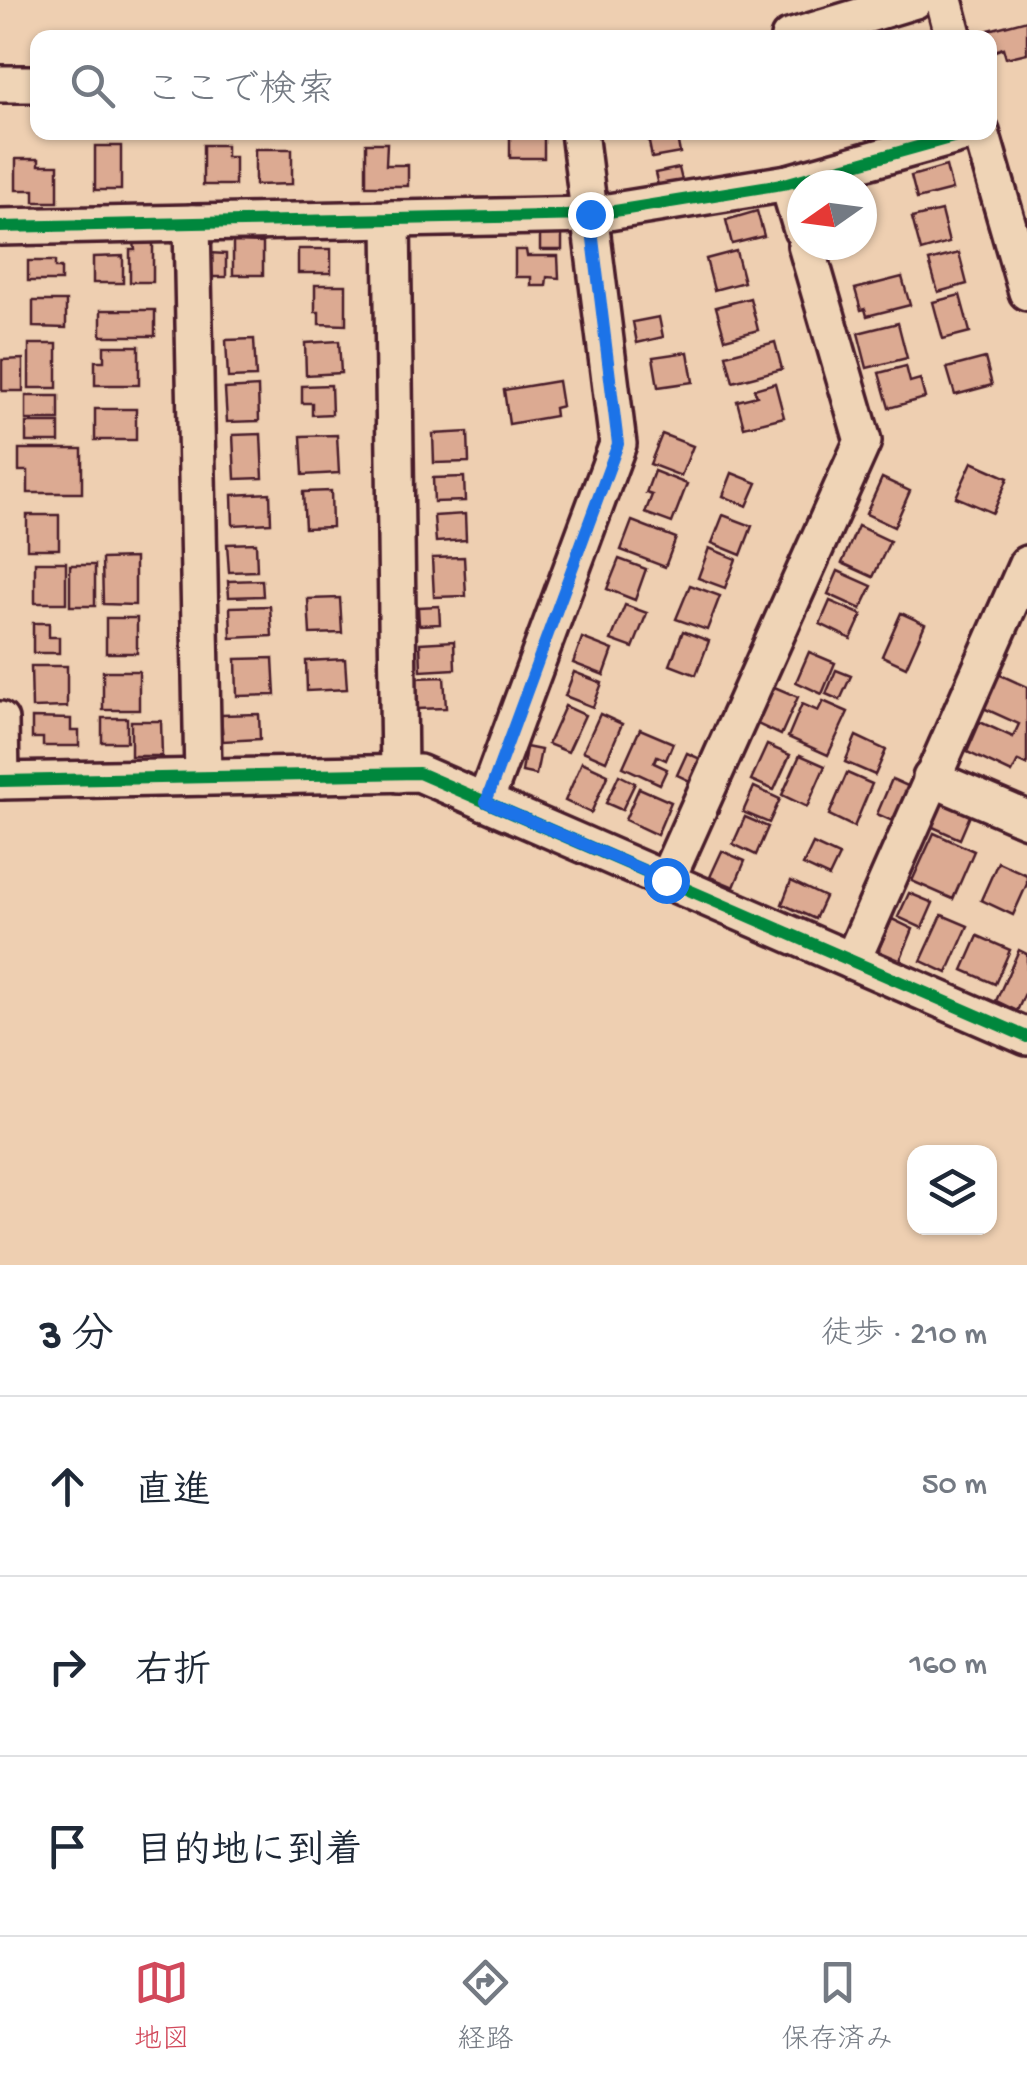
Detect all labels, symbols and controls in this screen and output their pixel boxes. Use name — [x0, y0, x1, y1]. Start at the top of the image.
search box — [30, 30, 997, 140]
icon: search — [65, 58, 120, 113]
text: ここで検索 — [145, 71, 335, 115]
north arrow — [787, 170, 877, 260]
route end — [568, 192, 614, 238]
route start — [644, 858, 690, 904]
map controls — [907, 1145, 997, 1235]
button: layers — [907, 1145, 997, 1235]
text: 3 分 — [40, 1314, 114, 1363]
text: 徒歩 · 210 m — [821, 1317, 987, 1355]
icon: ahead — [40, 1459, 95, 1514]
text: 50 m — [922, 1467, 987, 1505]
text: 直進 — [135, 1472, 211, 1516]
icon: right — [40, 1639, 95, 1694]
text: 160 m — [909, 1647, 987, 1685]
text: 右折 — [135, 1652, 211, 1696]
icon: arrive — [40, 1819, 95, 1874]
text: 目的地に到着 — [135, 1832, 363, 1876]
tab: 地図 — [134, 1955, 190, 2058]
tab: 経路 — [457, 1955, 513, 2058]
tab: 保存済み — [781, 1955, 893, 2058]

